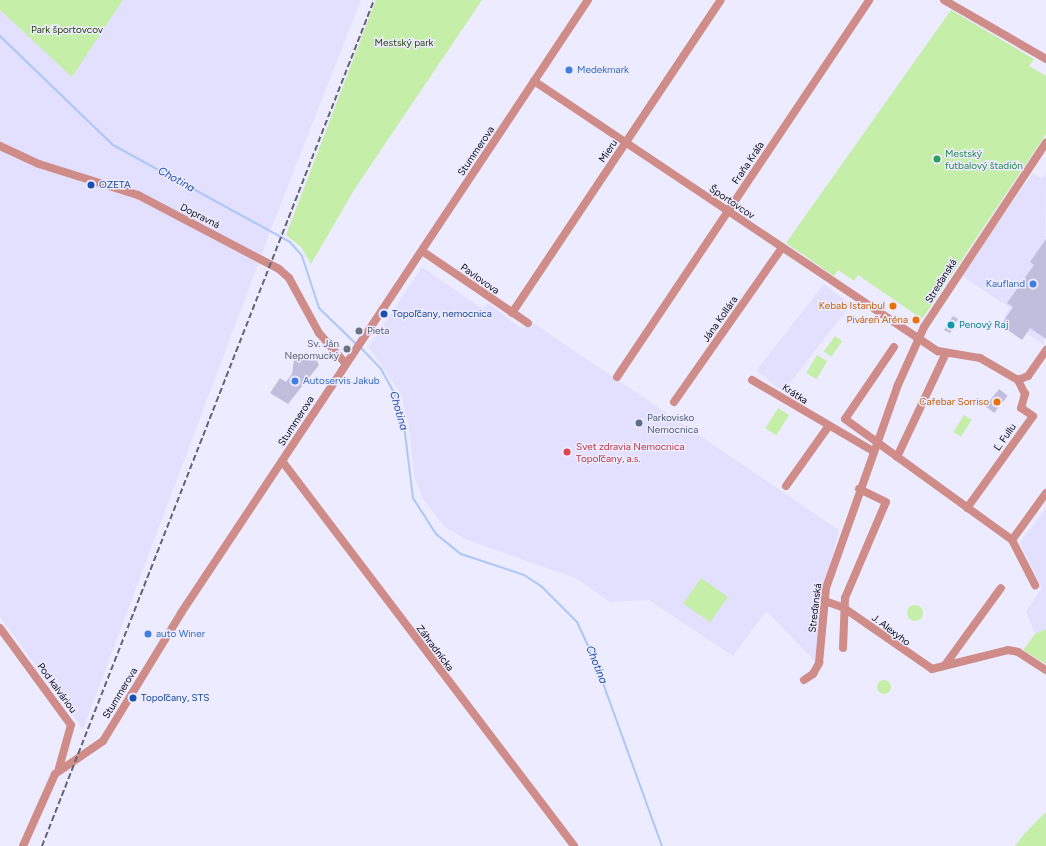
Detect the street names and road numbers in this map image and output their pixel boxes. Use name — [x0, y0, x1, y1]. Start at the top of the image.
street label: Stummerova — [455, 124, 497, 178]
street label: Mieru — [596, 137, 620, 165]
street label: Fraňa Kráľa — [729, 139, 767, 187]
street label: Športovcov — [707, 182, 757, 222]
street label: Dopravná — [178, 201, 222, 231]
street label: Streďanská — [923, 257, 959, 305]
street label: Pavlovova — [458, 261, 502, 297]
street label: Jána Kollára — [700, 294, 740, 344]
street label: Krátka — [780, 381, 810, 407]
street label: Stummerova — [275, 394, 317, 448]
street label: Ľ. Fullu — [991, 421, 1019, 453]
street label: Streďanská — [806, 583, 824, 633]
street label: J. Alexyho — [869, 612, 913, 648]
street label: Záhradnícka — [414, 623, 456, 673]
street label: Pod kalváriou — [35, 661, 79, 715]
street label: Stummerova — [100, 665, 140, 721]

